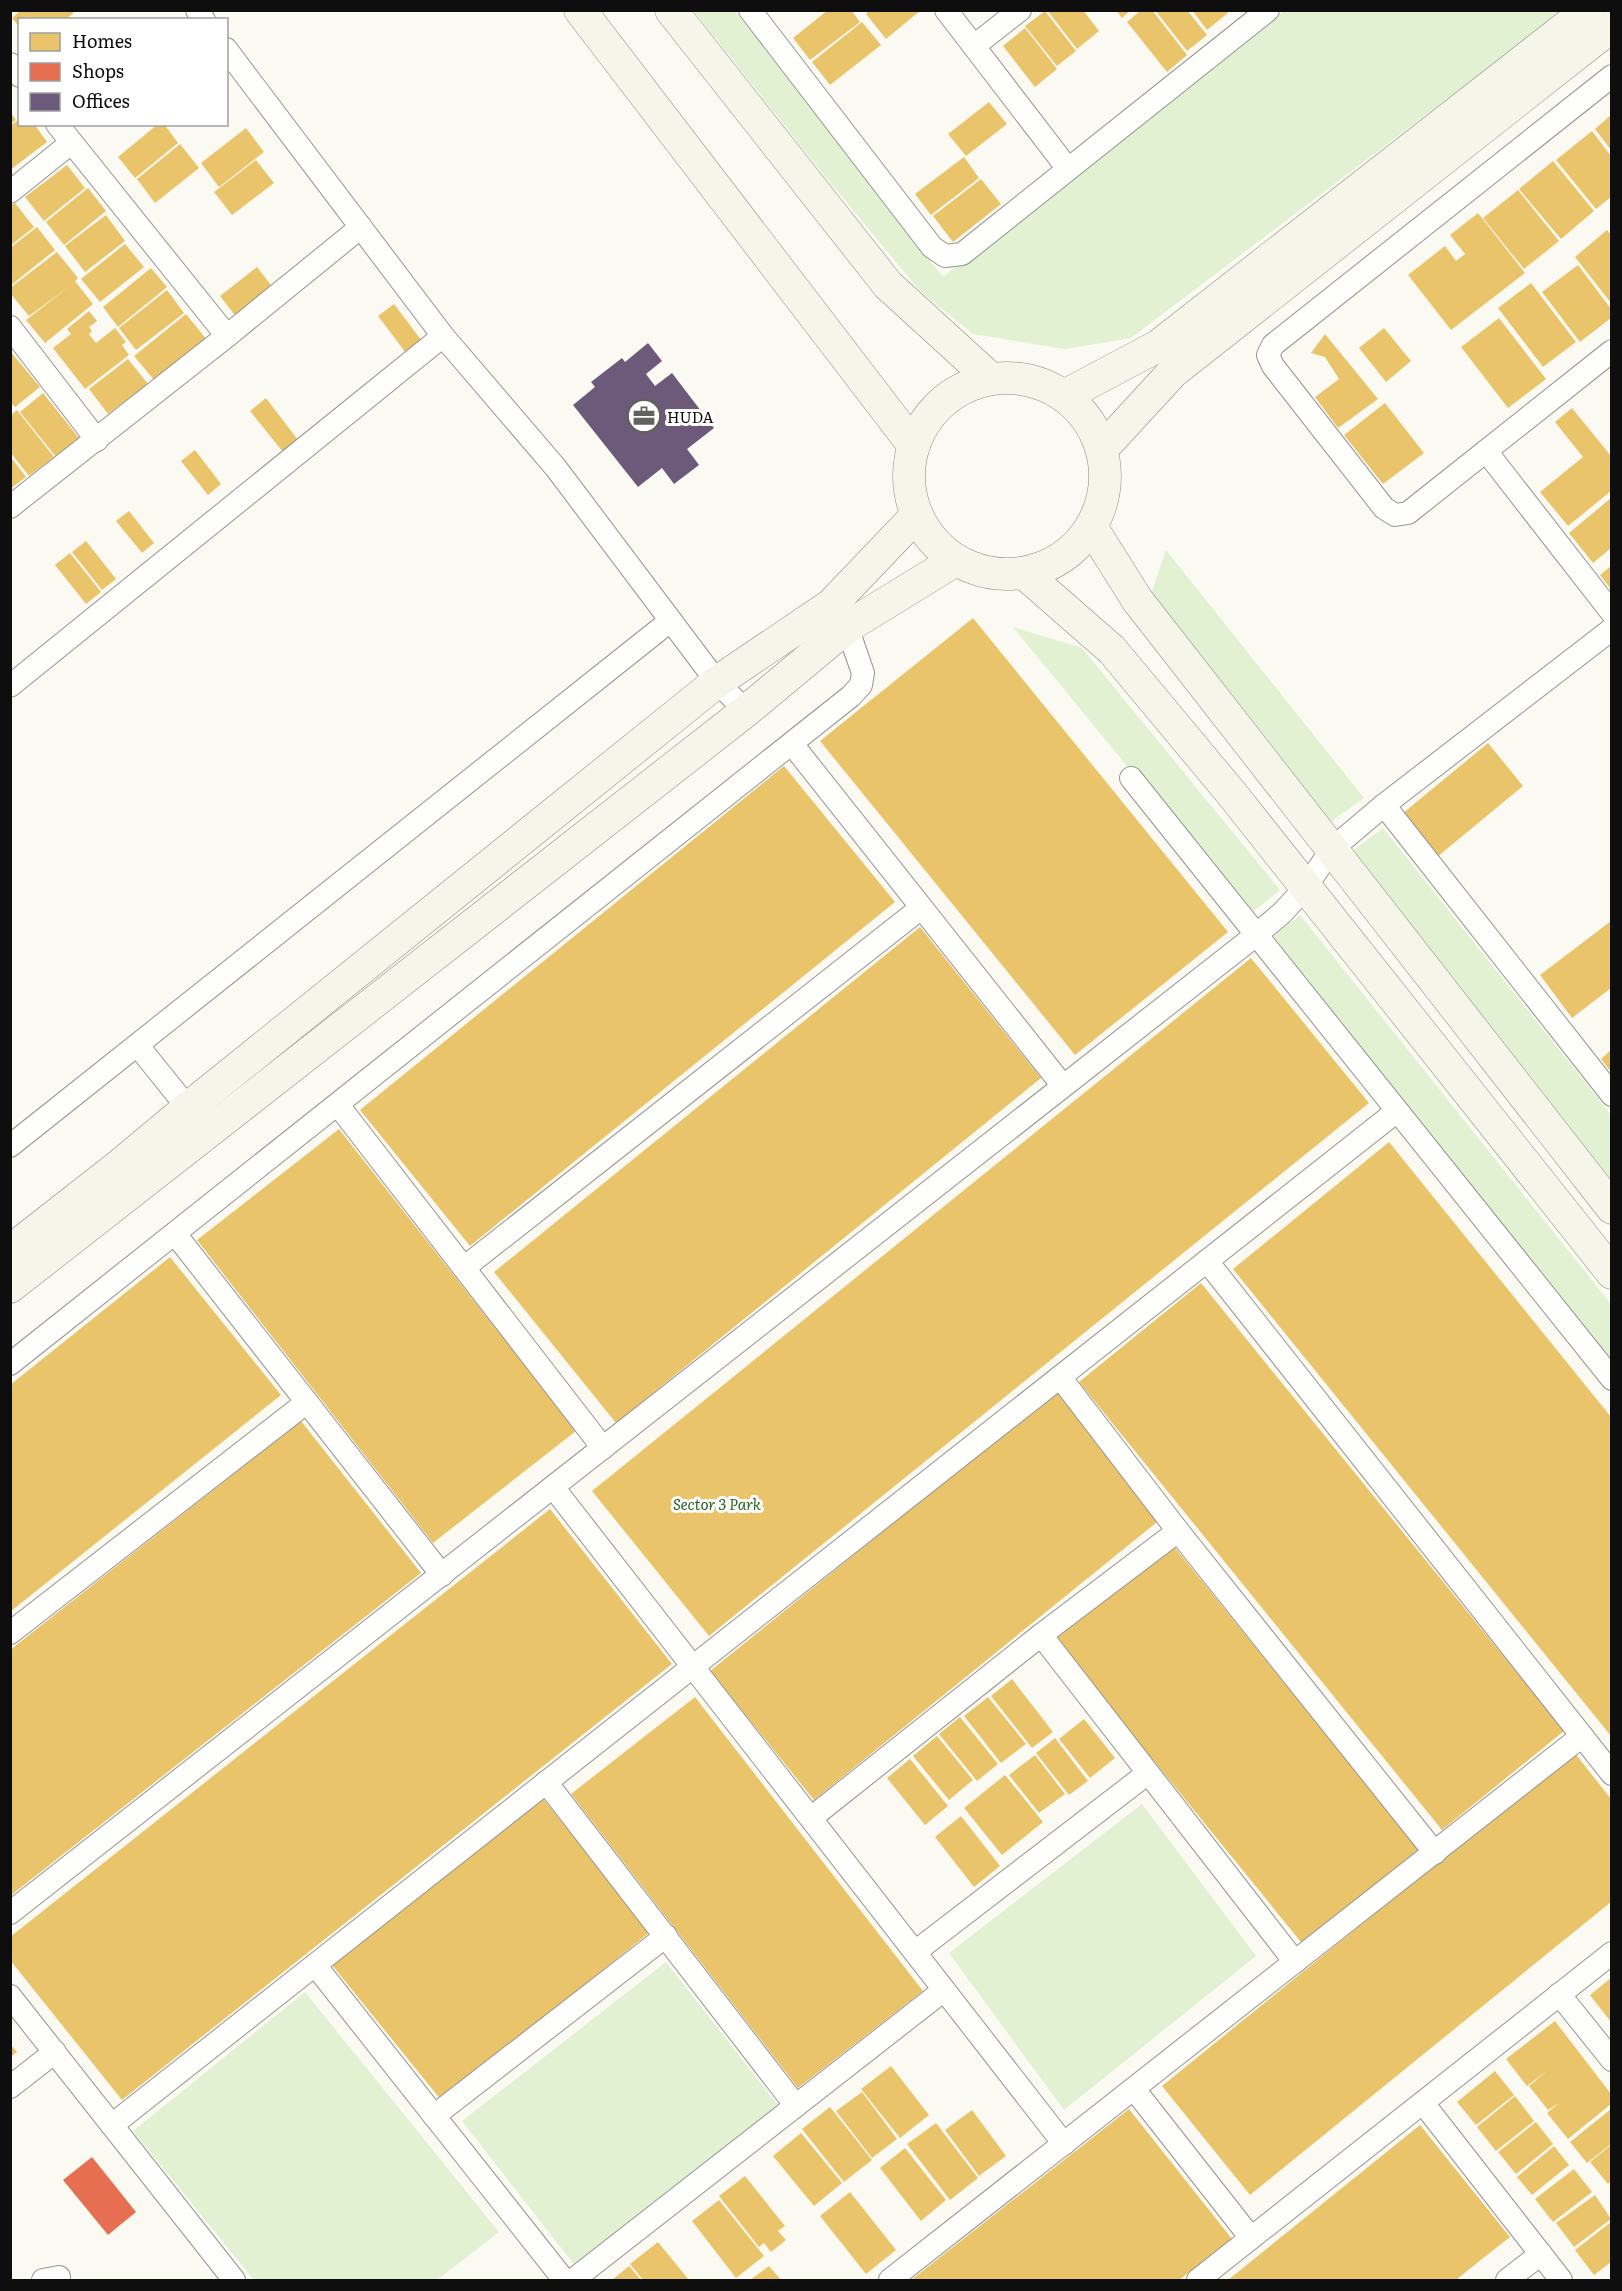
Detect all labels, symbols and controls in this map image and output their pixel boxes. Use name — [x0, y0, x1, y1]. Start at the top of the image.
legend — [18, 18, 228, 126]
text: Homes — [72, 27, 132, 54]
text: Shops — [72, 57, 124, 84]
text: Offices — [72, 87, 130, 114]
office icon: HUDA — [626, 398, 662, 434]
place label: HUDA — [667, 405, 714, 428]
park label: Sector 3 Park — [673, 1492, 762, 1515]

